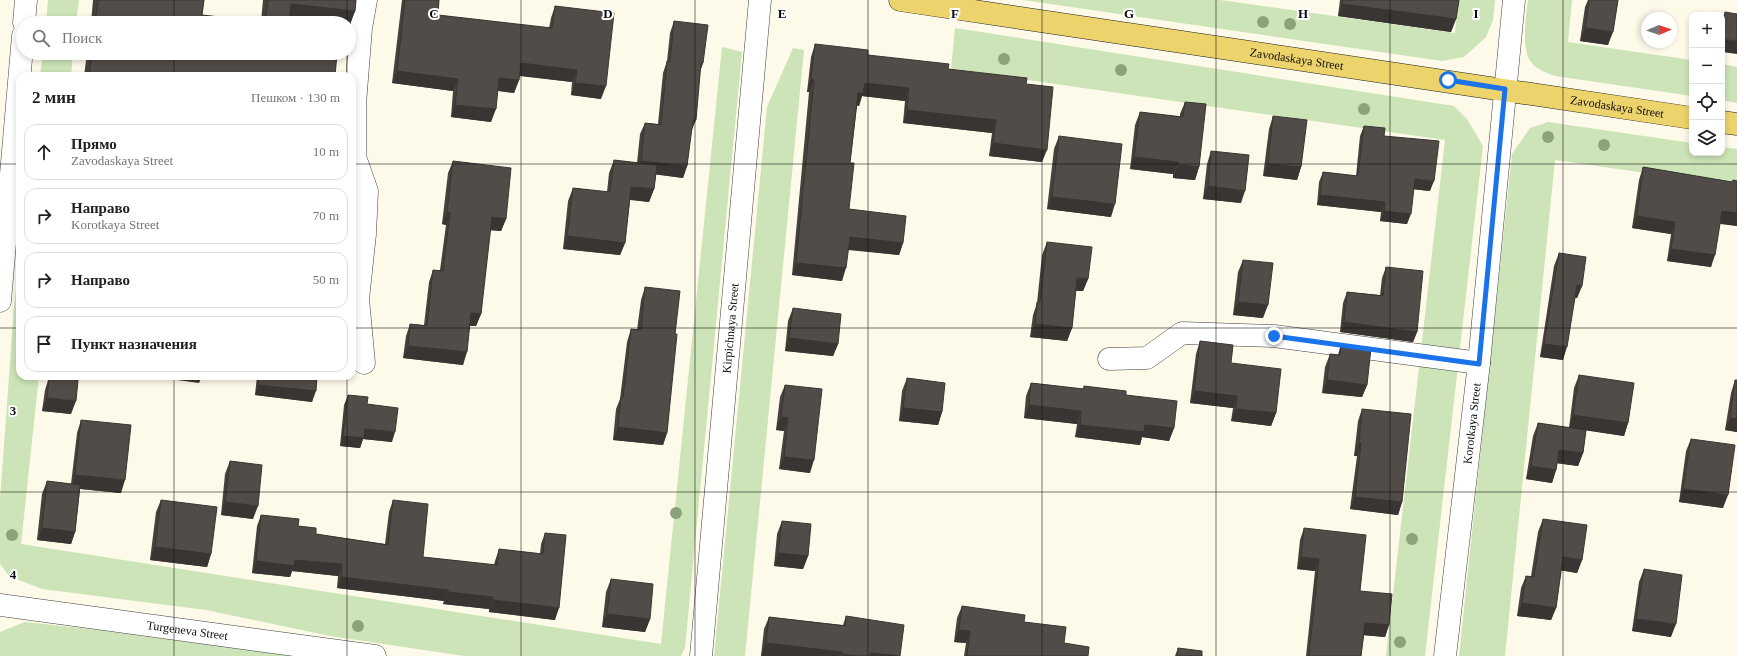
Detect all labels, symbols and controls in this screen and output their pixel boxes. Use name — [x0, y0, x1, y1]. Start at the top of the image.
text: C — [429, 6, 439, 21]
text: D — [603, 6, 613, 21]
text: E — [778, 6, 786, 21]
text: F — [951, 6, 959, 21]
text: G — [1124, 6, 1134, 21]
text: H — [1298, 6, 1308, 21]
text: I — [1473, 6, 1479, 21]
north arrow — [1641, 12, 1677, 48]
map controls — [1689, 12, 1725, 156]
button: + — [1689, 12, 1725, 48]
search box — [16, 16, 356, 60]
icon: search — [30, 27, 52, 49]
text: Поиск — [62, 30, 102, 46]
street label: Zavodaskaya Street — [1249, 45, 1345, 73]
button: − — [1689, 48, 1725, 84]
route start — [1439, 71, 1457, 89]
button: locate — [1689, 84, 1725, 120]
text: 2 мин — [32, 88, 76, 107]
text: Пешком · 130 m — [251, 90, 340, 105]
street label: Zavodaskaya Street — [1569, 93, 1665, 121]
button: layers — [1689, 120, 1725, 156]
text: Прямо — [71, 136, 117, 152]
icon: ahead — [33, 141, 55, 163]
text: 10 m — [313, 144, 339, 159]
text: Zavodaskaya Street — [71, 153, 173, 168]
text: Направо — [71, 200, 130, 216]
icon: right — [33, 205, 55, 227]
text: 70 m — [313, 208, 339, 223]
text: Korotkaya Street — [71, 217, 159, 232]
icon: right — [33, 269, 55, 291]
text: Направо — [71, 272, 130, 288]
text: 50 m — [313, 272, 339, 287]
street label: Kirpichnaya Street — [719, 282, 742, 374]
route end — [1265, 327, 1283, 345]
icon: arrive — [33, 333, 55, 355]
text: Пункт назначения — [71, 336, 197, 352]
street label: Korotkaya Street — [1460, 382, 1484, 465]
text: 3 — [10, 403, 17, 418]
text: 4 — [10, 567, 17, 582]
street label: Turgeneva Street — [146, 618, 229, 643]

